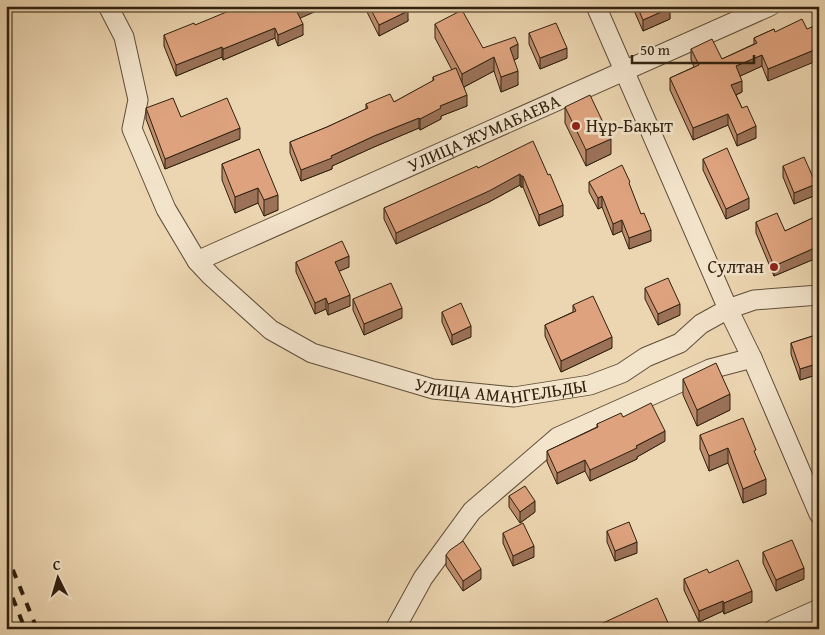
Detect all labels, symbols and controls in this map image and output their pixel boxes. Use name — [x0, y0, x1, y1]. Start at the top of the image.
scale bar — [632, 32, 755, 64]
text: 50 m — [640, 39, 671, 60]
street label: УЛИЦА ЖУМАБАЕВА — [403, 87, 564, 179]
place label: Нұр-Бақыт — [586, 112, 673, 139]
marker: Нұр-Бақыт — [570, 120, 582, 132]
place label: Султан — [707, 253, 764, 280]
marker: Султан — [768, 261, 780, 273]
street label: УЛИЦА АМАНГЕЛЬДЫ — [411, 370, 589, 410]
north arrow — [32, 552, 82, 602]
text: С — [52, 555, 62, 575]

